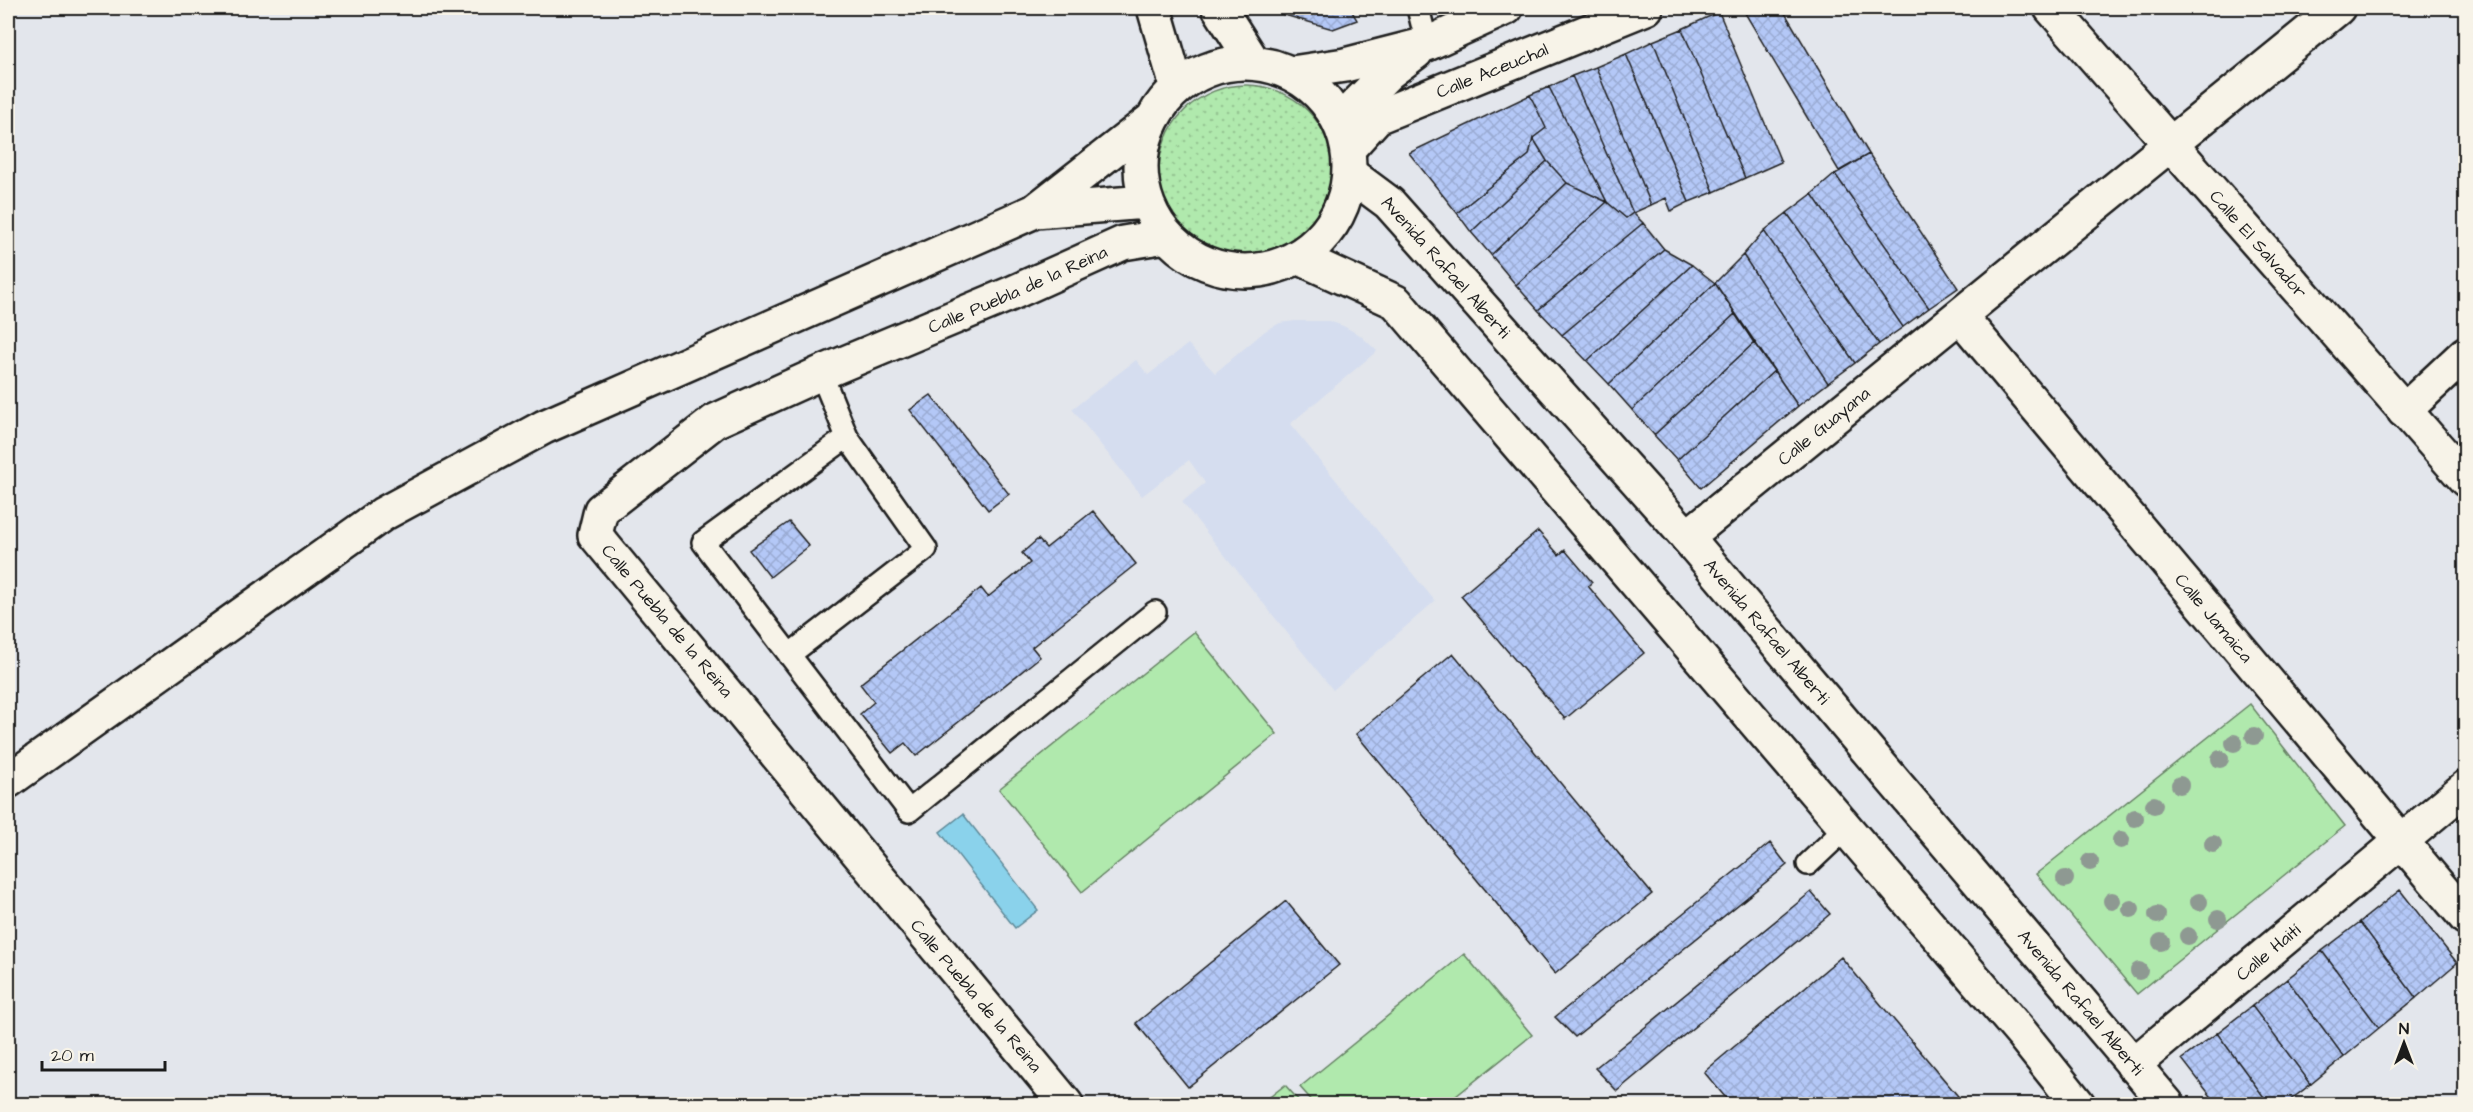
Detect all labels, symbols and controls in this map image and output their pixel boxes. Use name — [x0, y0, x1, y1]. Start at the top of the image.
street label: Calle Aceuchal — [1432, 36, 1552, 104]
street label: Calle El Salvador — [2204, 184, 2313, 303]
street label: Avenida Rafael Alberti — [1376, 189, 1517, 344]
street label: Calle Puebla de la Reina — [924, 239, 1111, 339]
street label: Calle Guayana — [1772, 381, 1875, 471]
street label: Calle Puebla de la Reina — [595, 539, 739, 703]
street label: Avenida Rafael Alberti — [1698, 553, 1836, 710]
street label: Calle Jamaica — [2169, 568, 2259, 668]
street label: Calle Puebla de la Reina — [904, 914, 1048, 1078]
street label: Calle Haití — [2230, 918, 2306, 987]
street label: Avenida Rafael Alberti — [2012, 924, 2150, 1081]
north arrow — [2374, 1013, 2434, 1073]
text: N — [2399, 1018, 2409, 1040]
scale bar — [42, 1034, 165, 1072]
text: 20 m — [51, 1043, 94, 1068]

